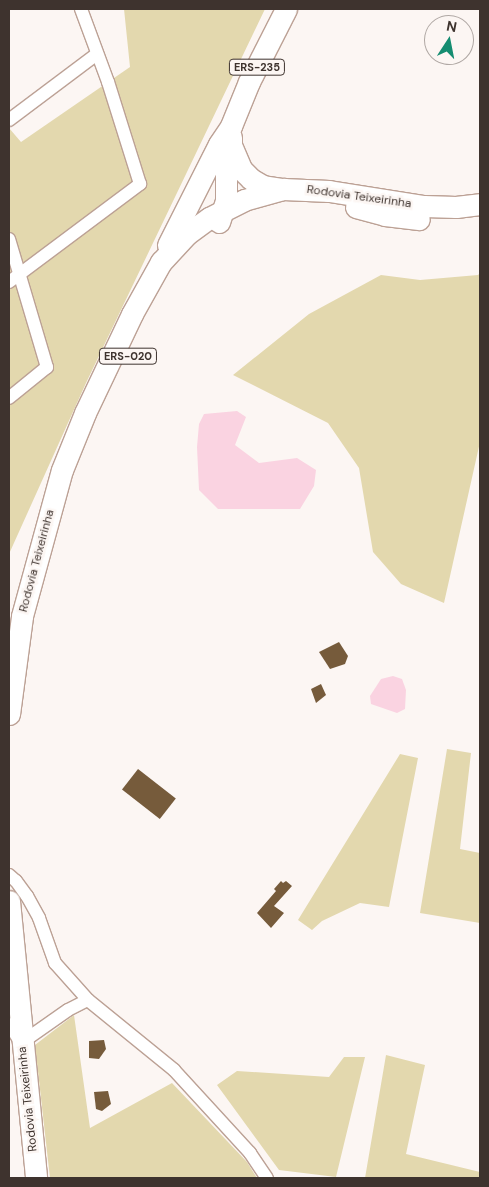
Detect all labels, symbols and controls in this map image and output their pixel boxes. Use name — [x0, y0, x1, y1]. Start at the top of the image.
north arrow — [424, 15, 474, 65]
text: N — [445, 16, 458, 36]
road number: ERS-235 — [228, 58, 286, 76]
street label: Rodovia Teixeirinha — [306, 183, 412, 211]
road number: ERS-020 — [98, 348, 158, 364]
street label: Rodovia Teixeirinha — [16, 508, 58, 614]
street label: Rodovia Teixeirinha — [15, 1046, 41, 1152]

